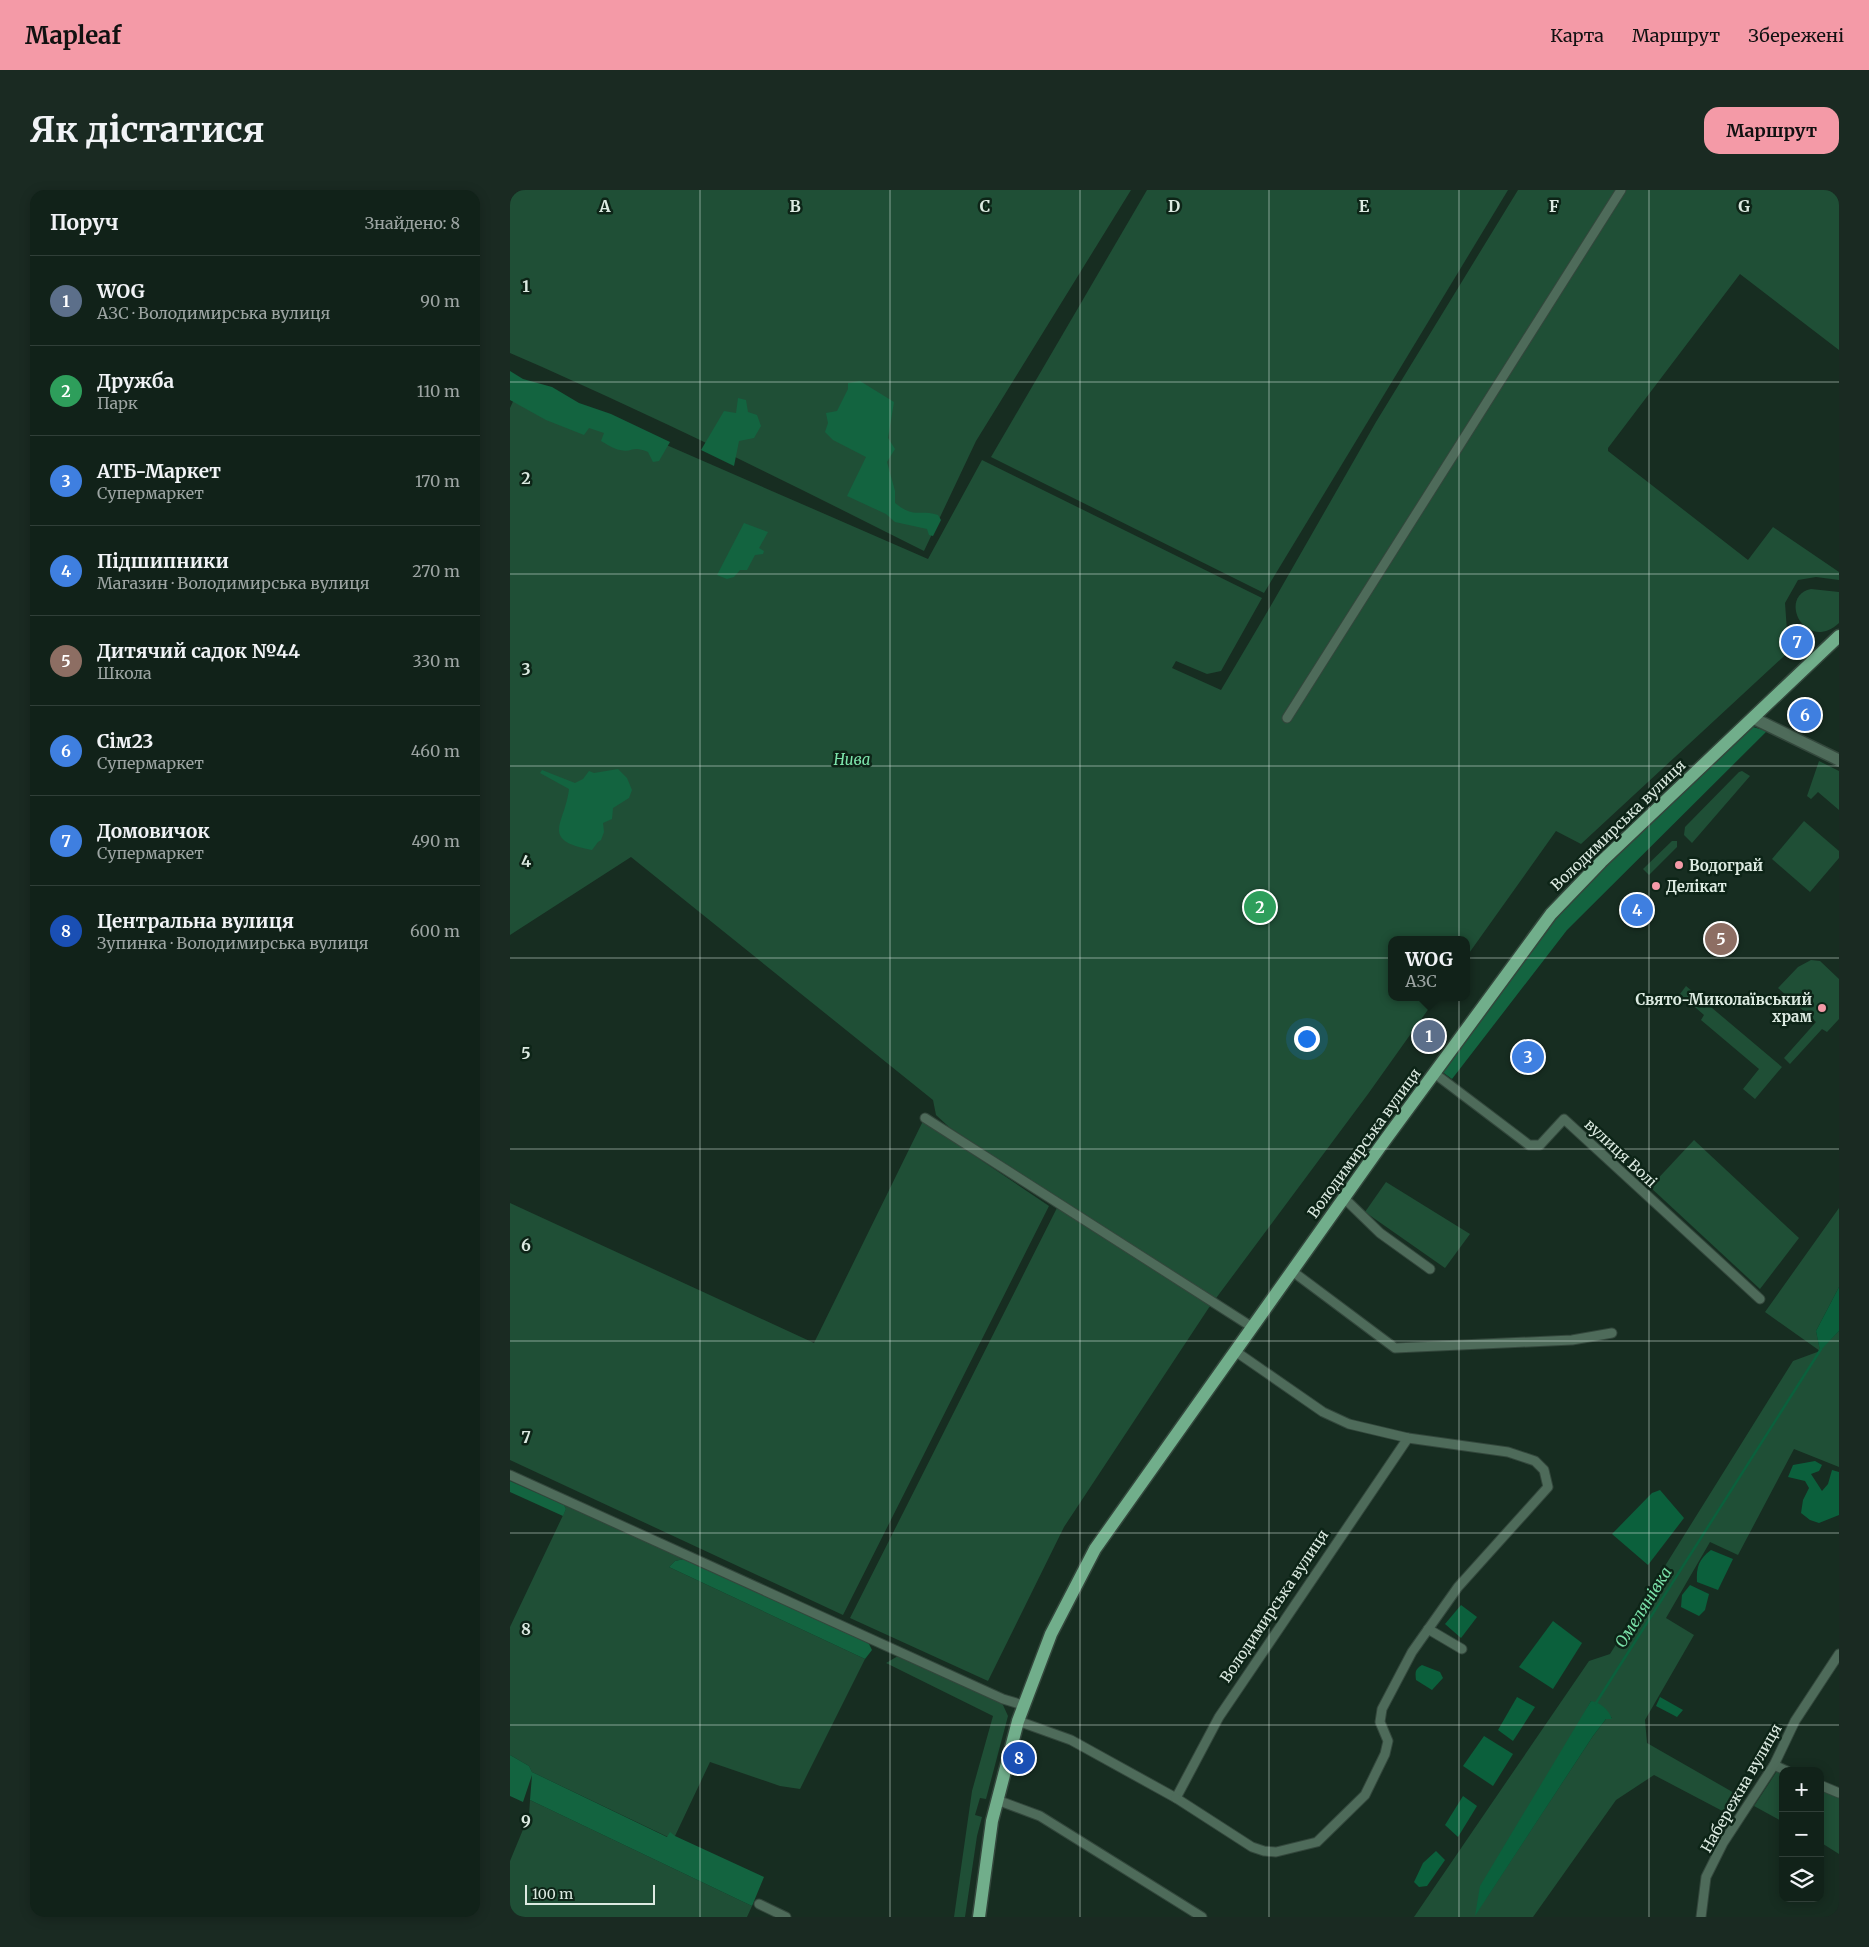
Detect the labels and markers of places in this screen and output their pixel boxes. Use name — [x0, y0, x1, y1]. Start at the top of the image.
pin: 7 — [1781, 623, 1813, 661]
pin: 6 — [1789, 696, 1821, 734]
place label: Водограй — [1689, 856, 1764, 875]
marker: Водограй — [1673, 859, 1685, 871]
place label: Делікат — [1666, 877, 1727, 896]
marker: Делікат — [1650, 880, 1662, 892]
pin: 2 — [1244, 888, 1276, 926]
pin: 4 — [1621, 891, 1653, 929]
pin: 5 — [1705, 920, 1737, 958]
place label: Свято-Миколаївський храм — [1635, 990, 1812, 1026]
marker: Свято-Миколаївський храм — [1816, 1002, 1828, 1014]
pin: 1 — [1413, 1017, 1445, 1055]
pin: 3 — [1512, 1038, 1544, 1076]
pin: 8 — [1003, 1739, 1035, 1777]

